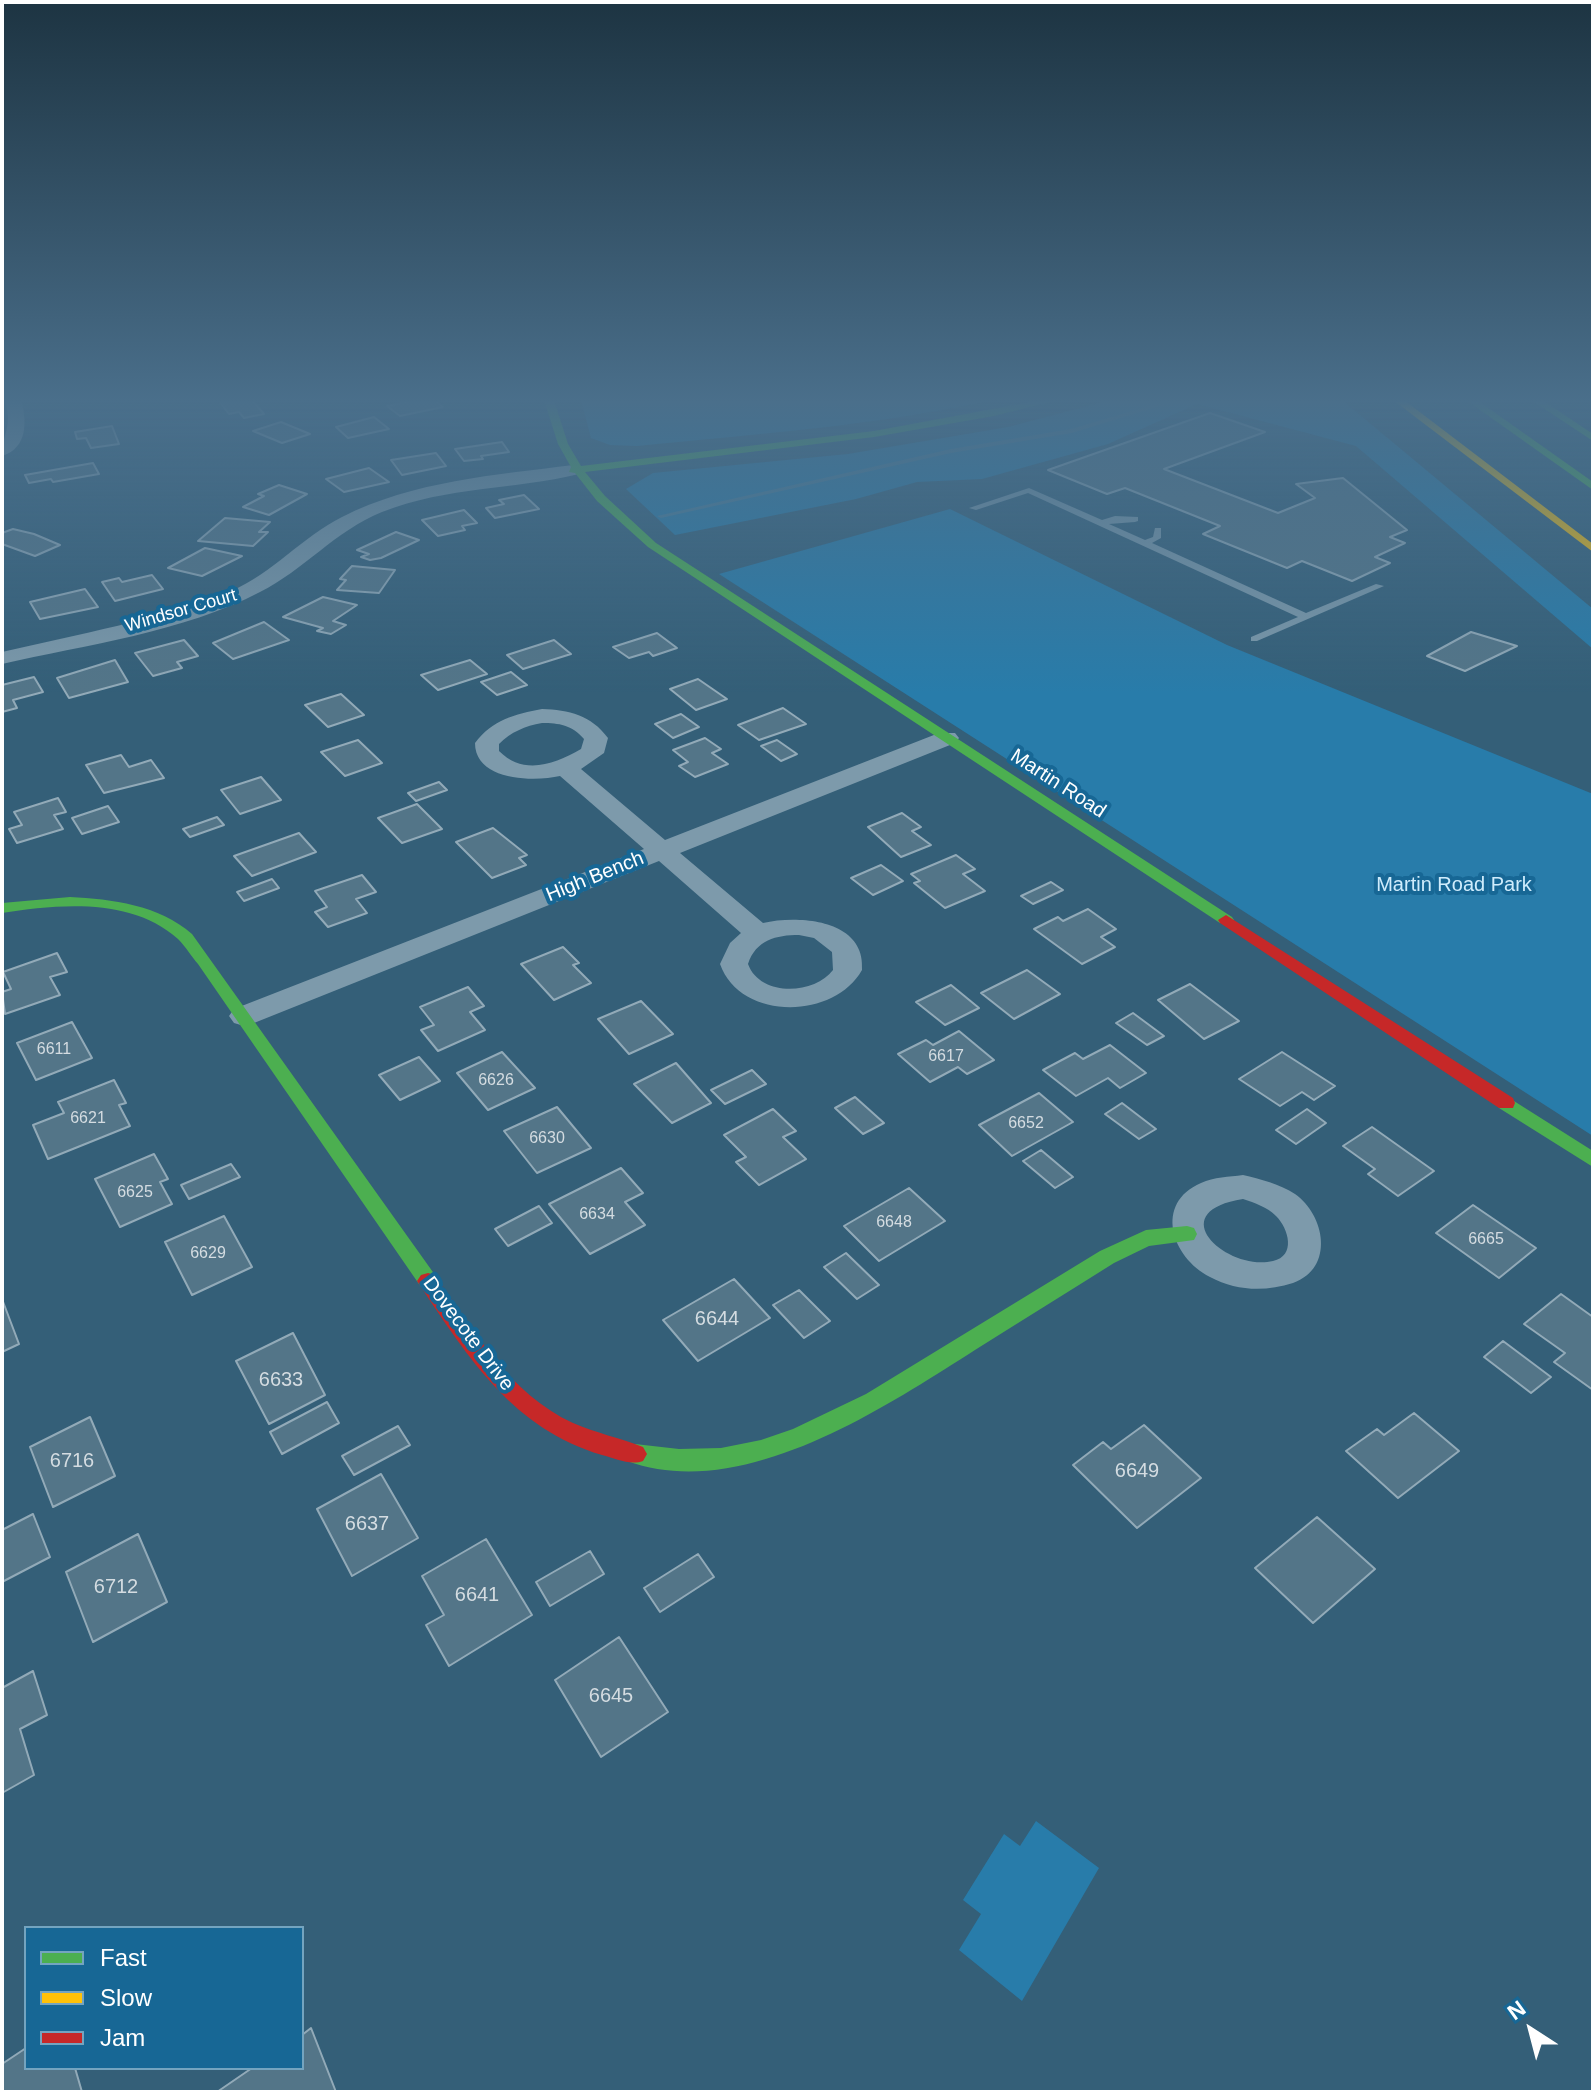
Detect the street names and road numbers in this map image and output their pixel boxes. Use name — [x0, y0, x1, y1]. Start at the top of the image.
street label: Windsor Court — [123, 585, 239, 637]
street label: Martin Road — [1006, 744, 1110, 824]
street label: High Bench — [543, 847, 647, 907]
street label: Dovecote Drive — [417, 1272, 519, 1396]

